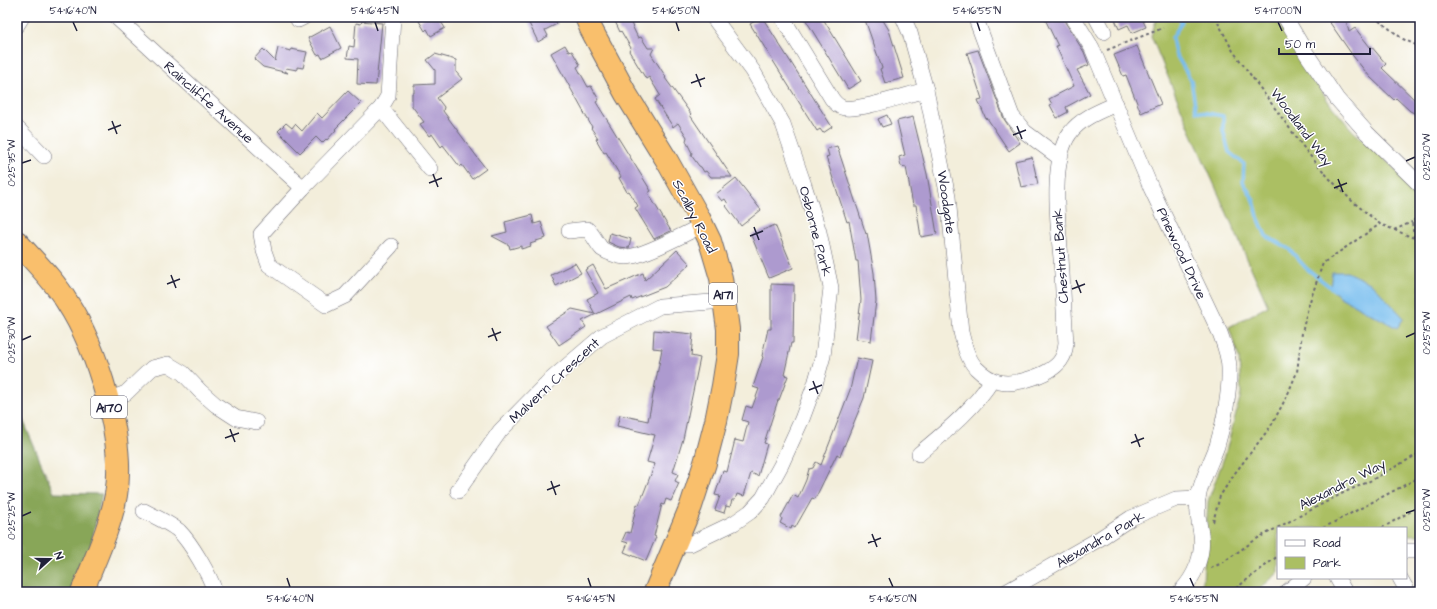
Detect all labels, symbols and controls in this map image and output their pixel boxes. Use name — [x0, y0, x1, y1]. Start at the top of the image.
text: 54°16'40"N — [49, 4, 97, 18]
text: 54°16'45"N — [351, 4, 399, 18]
text: 54°16'50"N — [652, 4, 700, 18]
text: 54°16'55"N — [953, 4, 1001, 18]
text: 54°17'00"N — [1255, 4, 1301, 18]
scale bar — [1279, 30, 1370, 56]
text: 50 m — [1285, 36, 1316, 53]
street label: Raincliffe Avenue — [159, 57, 258, 149]
street label: Woodland Way — [1265, 84, 1337, 171]
text: 0°25'20"W — [1420, 133, 1434, 180]
text: 0°25'35"W — [5, 139, 19, 186]
street label: Woodgate — [932, 169, 960, 235]
street label: Scalby Road — [667, 176, 721, 257]
street label: Osborne Park — [793, 184, 837, 279]
street label: Pinewood Drive — [1151, 204, 1211, 303]
street label: Chestnut Bank — [1048, 207, 1074, 304]
road number: A171 — [709, 283, 737, 305]
text: 0°25'15"W — [1420, 311, 1434, 355]
text: 0°25'30"W — [5, 316, 19, 363]
street label: Malvern Crescent — [505, 333, 605, 428]
road number: A170 — [91, 396, 127, 418]
street label: Alexandra Way — [1296, 454, 1390, 515]
text: 0°25'10"W — [1420, 488, 1434, 531]
text: 0°25'25"W — [5, 492, 19, 540]
street label: Alexandra Park — [1052, 506, 1149, 573]
legend — [1277, 527, 1407, 579]
text: Road — [1313, 535, 1341, 552]
north arrow — [30, 539, 70, 579]
text: N — [51, 550, 67, 562]
text: Park — [1313, 555, 1341, 572]
text: 54°16'40"N — [266, 592, 314, 606]
text: 54°16'45"N — [567, 592, 615, 606]
text: 54°16'50"N — [869, 592, 917, 606]
text: 54°16'55"N — [1170, 592, 1218, 606]

